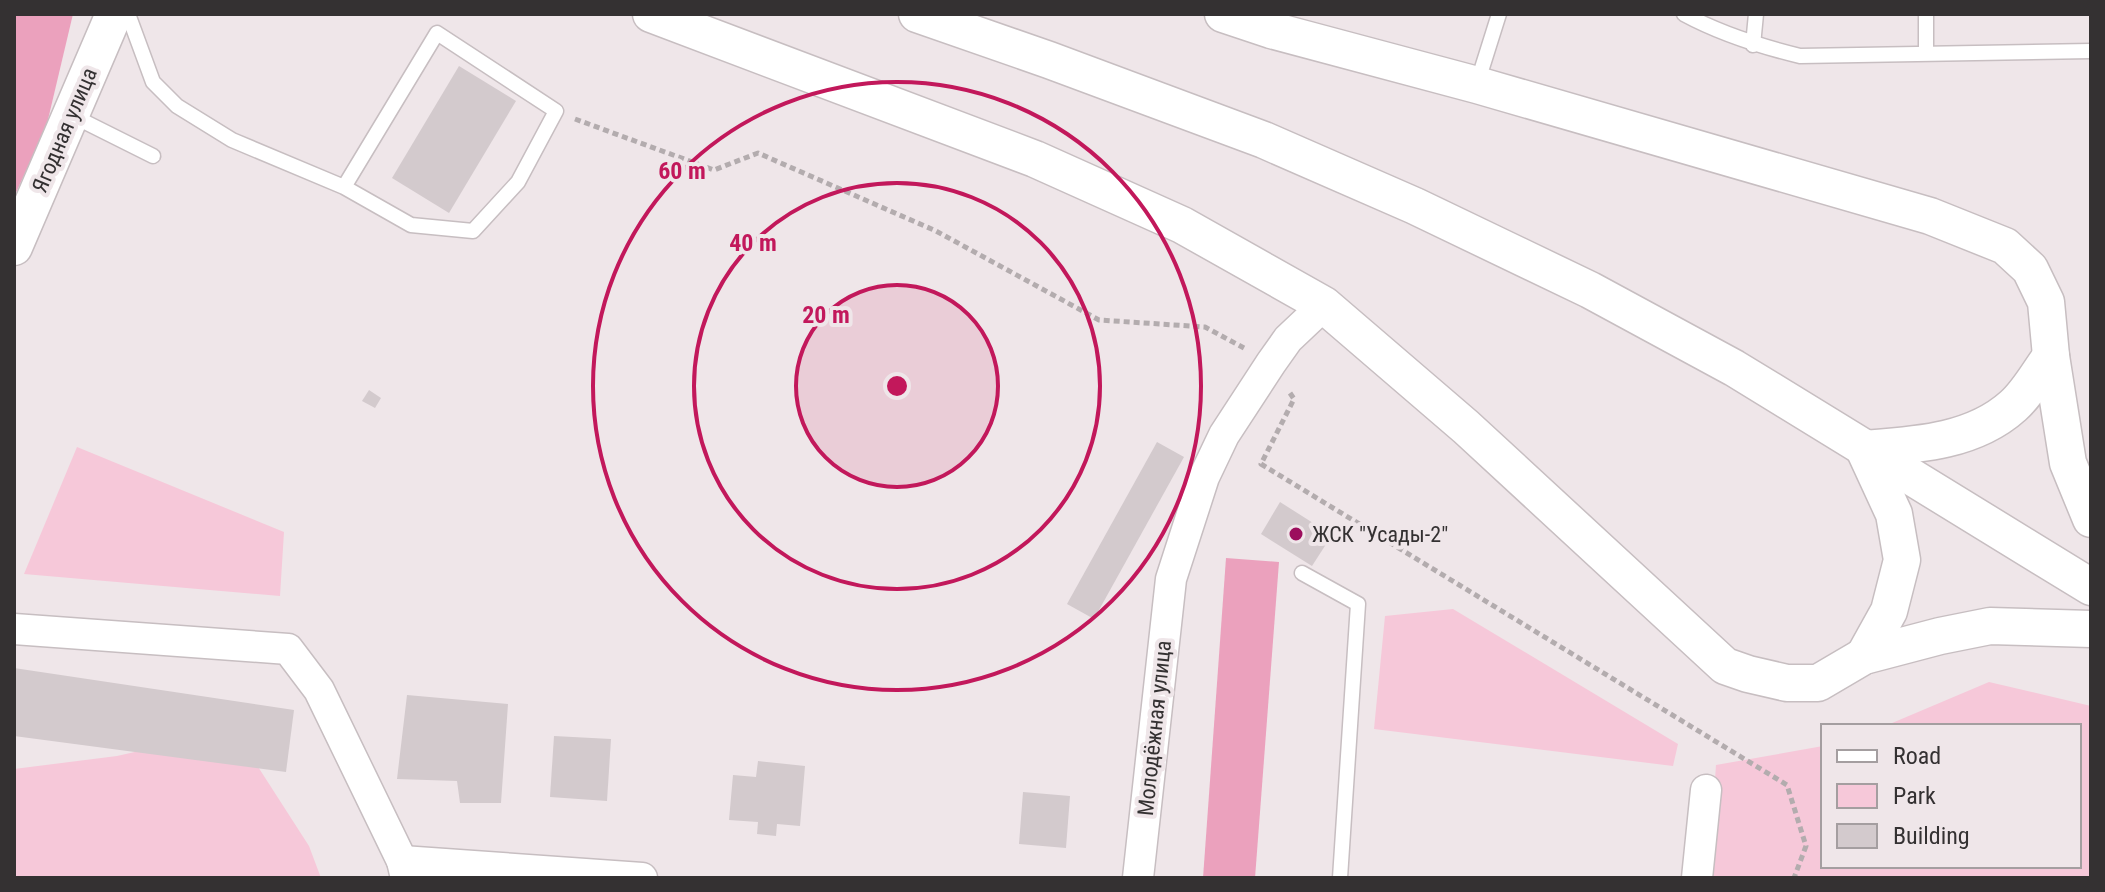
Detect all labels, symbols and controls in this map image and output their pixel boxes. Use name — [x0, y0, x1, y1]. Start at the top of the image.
street label: Ягодная улица — [27, 64, 102, 196]
text: 60 m — [658, 157, 706, 185]
text: 40 m — [729, 229, 777, 257]
text: 20 m — [802, 301, 850, 329]
centre of rings — [883, 372, 911, 400]
place label: ЖСК "Усады-2" — [1312, 522, 1448, 547]
marker: ЖСК "Усады-2" — [1287, 525, 1305, 543]
street label: Молодёжная улица — [1133, 639, 1176, 817]
legend — [1821, 724, 2081, 868]
text: Road — [1893, 742, 1941, 770]
text: Park — [1893, 782, 1936, 810]
text: Building — [1893, 822, 1970, 850]

